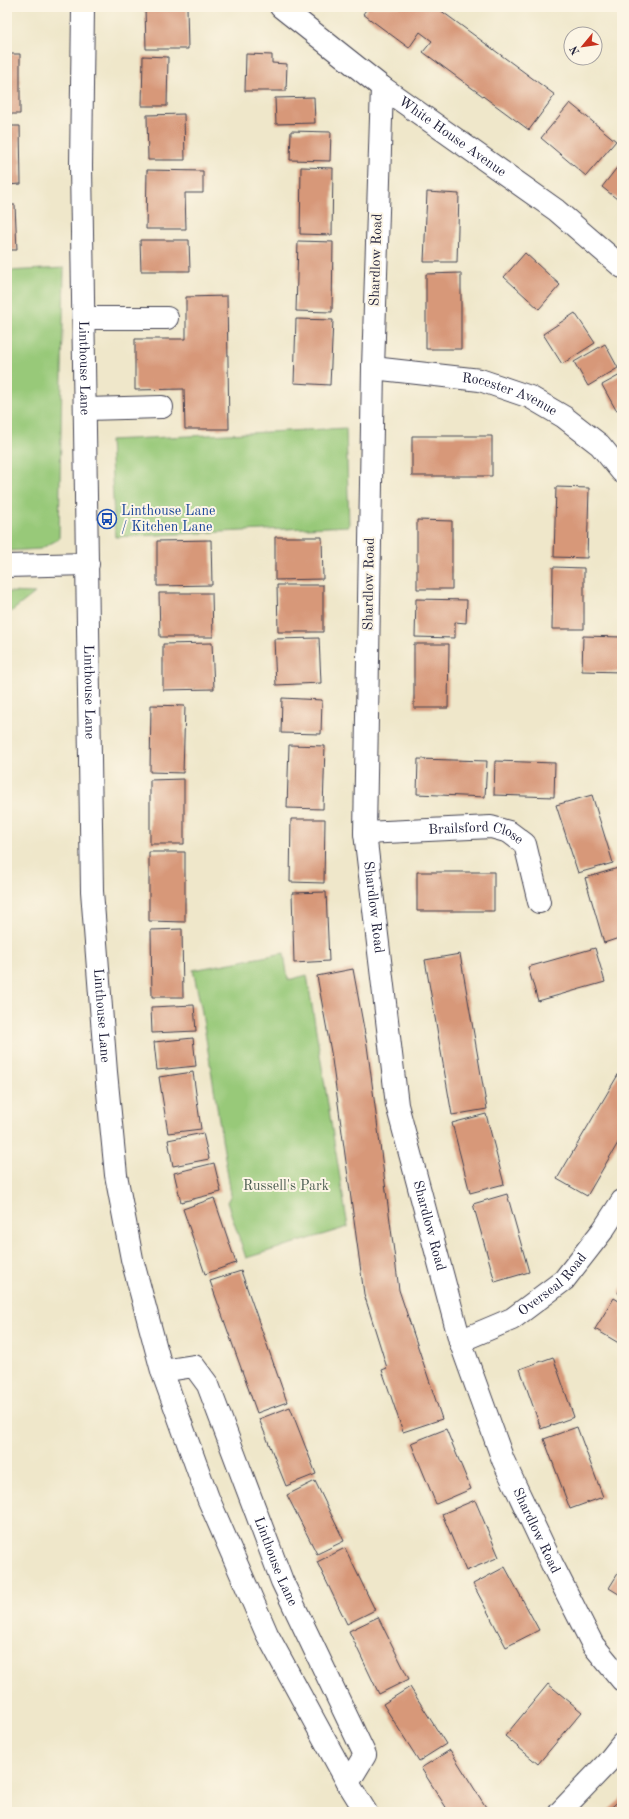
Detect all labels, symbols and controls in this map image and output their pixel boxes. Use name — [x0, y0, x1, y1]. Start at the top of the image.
north arrow — [563, 26, 603, 66]
text: N — [568, 43, 582, 56]
street label: White House Avenue — [396, 94, 509, 179]
street label: Shardlow Road — [367, 213, 385, 307]
street label: Linthouse Lane — [76, 321, 92, 415]
street label: Rocester Avenue — [461, 371, 559, 418]
place label: Linthouse Lane / Kitchen Lane — [121, 504, 215, 534]
bus stop icon: Linthouse Lane / Kitchen Lane — [96, 508, 118, 530]
street label: Shardlow Road — [361, 538, 377, 630]
street label: Linthouse Lane — [81, 645, 97, 739]
street label: Brailsford Close — [428, 820, 526, 847]
street label: Shardlow Road — [361, 860, 386, 954]
street label: Linthouse Lane — [91, 968, 112, 1063]
park label: Russell's Park — [243, 1179, 329, 1193]
street label: Shardlow Road — [410, 1179, 448, 1272]
street label: Overseal Road — [516, 1250, 589, 1319]
street label: Shardlow Road — [510, 1486, 563, 1576]
street label: Linthouse Lane — [252, 1515, 300, 1608]

